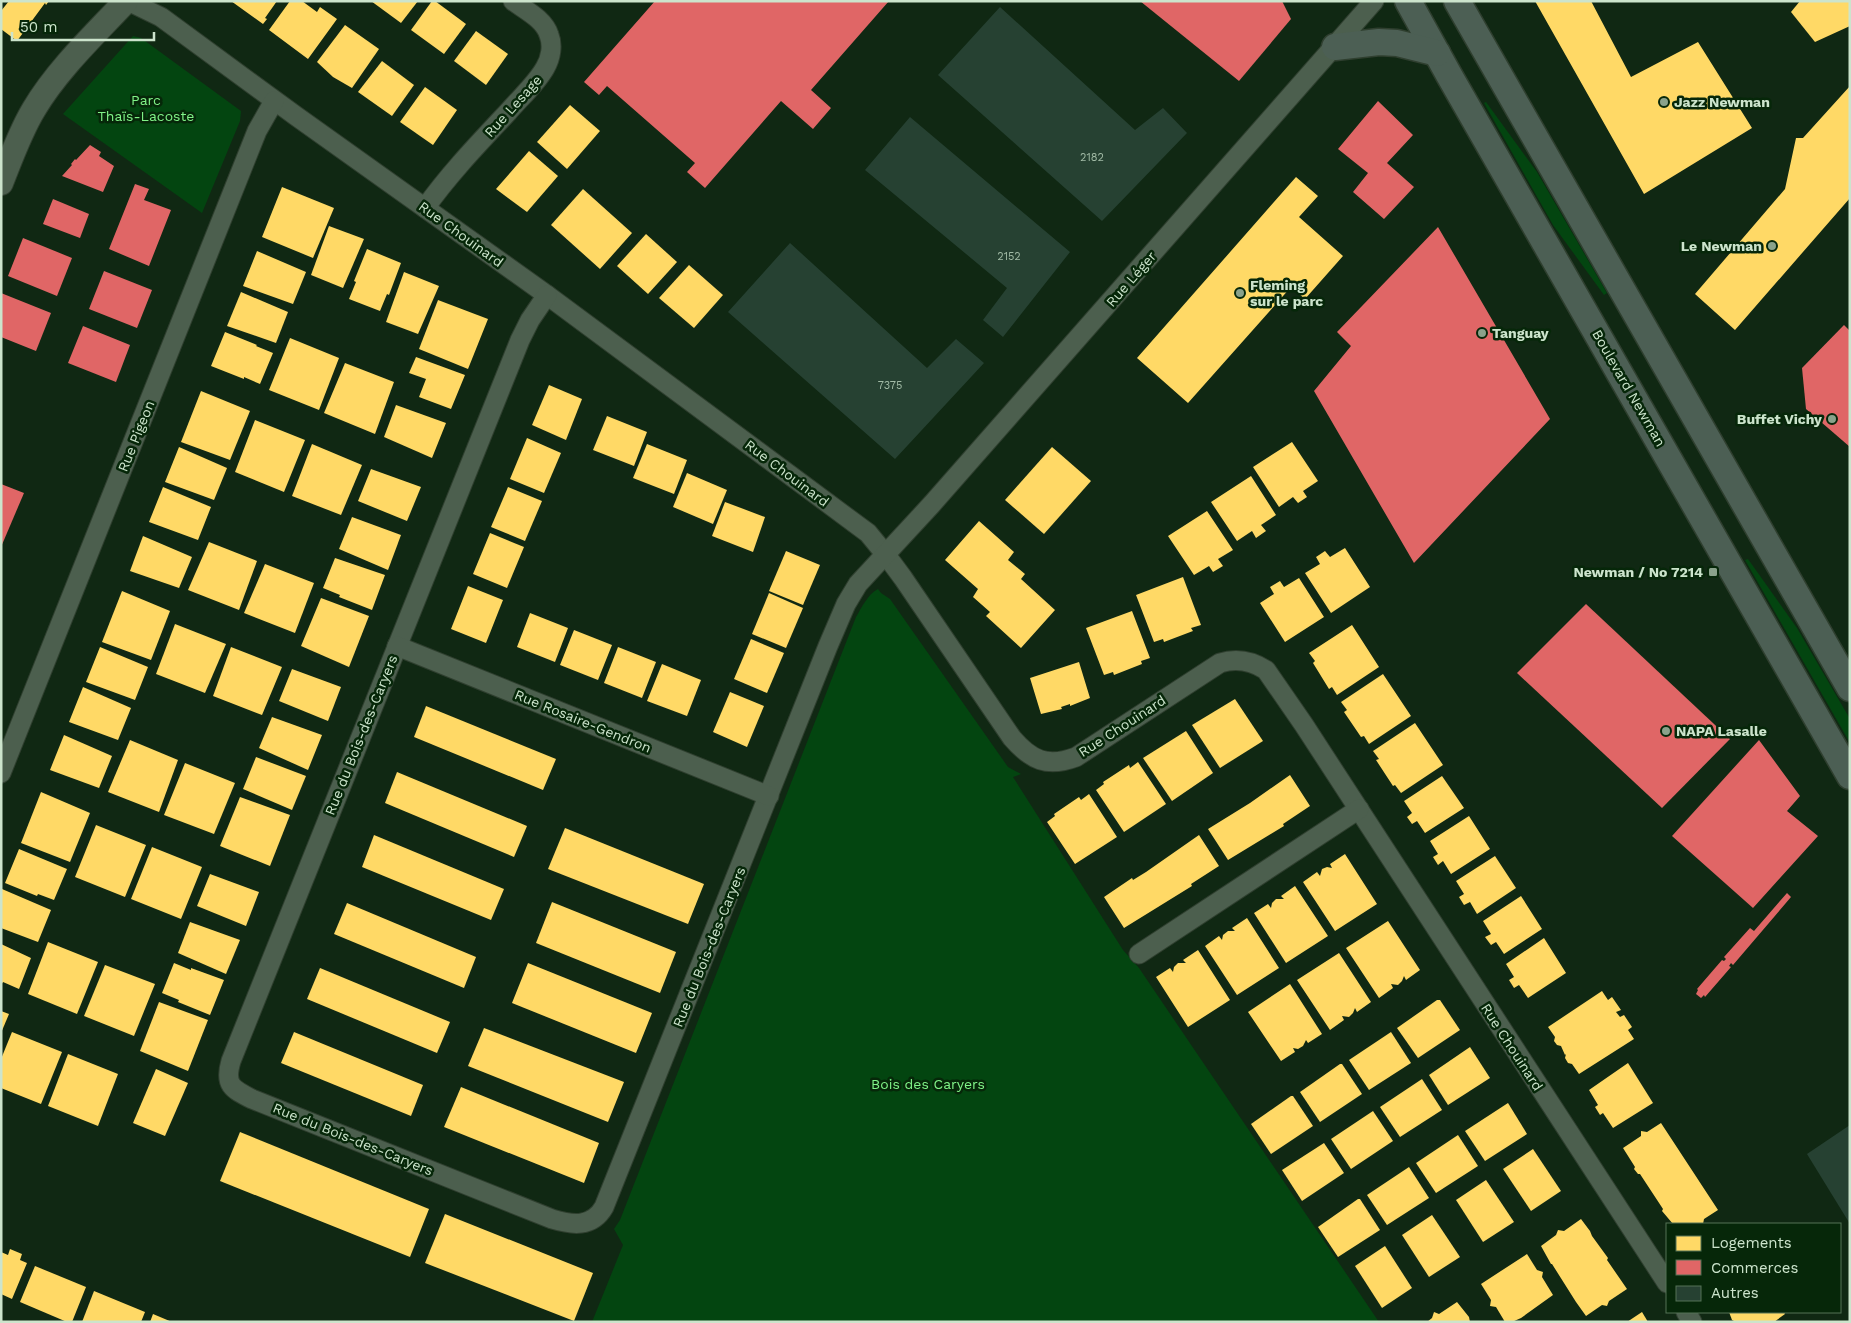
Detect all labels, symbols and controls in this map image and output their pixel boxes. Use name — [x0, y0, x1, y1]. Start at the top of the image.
scale bar — [12, 10, 155, 42]
text: 50 m — [20, 18, 57, 36]
street label: Rue Lesage — [481, 72, 545, 140]
park label: Parc Thaïs-Lacoste — [98, 92, 194, 124]
place label: Jazz Newman — [1674, 94, 1770, 110]
marker: Jazz Newman — [1658, 96, 1670, 108]
house number: 2182 — [1080, 151, 1104, 164]
street label: Rue Chouinard — [416, 198, 506, 270]
place label: Le Newman — [1681, 238, 1762, 254]
marker: Le Newman — [1766, 240, 1778, 252]
street label: Rue Léger — [1103, 248, 1160, 310]
house number: 2152 — [997, 250, 1021, 263]
place label: Fleming sur le parc — [1250, 277, 1323, 309]
marker: Fleming sur le parc — [1234, 287, 1246, 299]
place label: Tanguay — [1492, 325, 1549, 341]
marker: Tanguay — [1476, 327, 1488, 339]
street label: Boulevard Newman — [1589, 327, 1669, 449]
house number: 7375 — [878, 379, 902, 392]
street label: Rue Pigeon — [114, 398, 158, 474]
place label: Buffet Vichy — [1737, 411, 1822, 427]
marker: Buffet Vichy — [1826, 413, 1838, 425]
street label: Rue Chouinard — [742, 436, 832, 510]
place label: Newman / No 7214 — [1573, 564, 1703, 580]
marker: Newman / No 7214 — [1707, 566, 1719, 578]
street label: Rue du Bois-des-Caryers — [321, 653, 401, 817]
street label: Rue Rosaire-Gendron — [512, 686, 654, 756]
street label: Rue Chouinard — [1075, 692, 1169, 760]
place label: NAPA Lasalle — [1676, 723, 1767, 739]
marker: NAPA Lasalle — [1660, 725, 1672, 737]
street label: Rue du Bois-des-Caryers — [669, 865, 749, 1029]
street label: Rue Chouinard — [1478, 1000, 1546, 1094]
park label: Bois des Caryers — [871, 1076, 985, 1092]
street label: Rue du Bois-des-Caryers — [271, 1099, 435, 1179]
legend — [1666, 1223, 1841, 1313]
text: Logements — [1711, 1234, 1792, 1252]
text: Commerces — [1711, 1259, 1798, 1277]
text: Autres — [1711, 1284, 1759, 1302]

